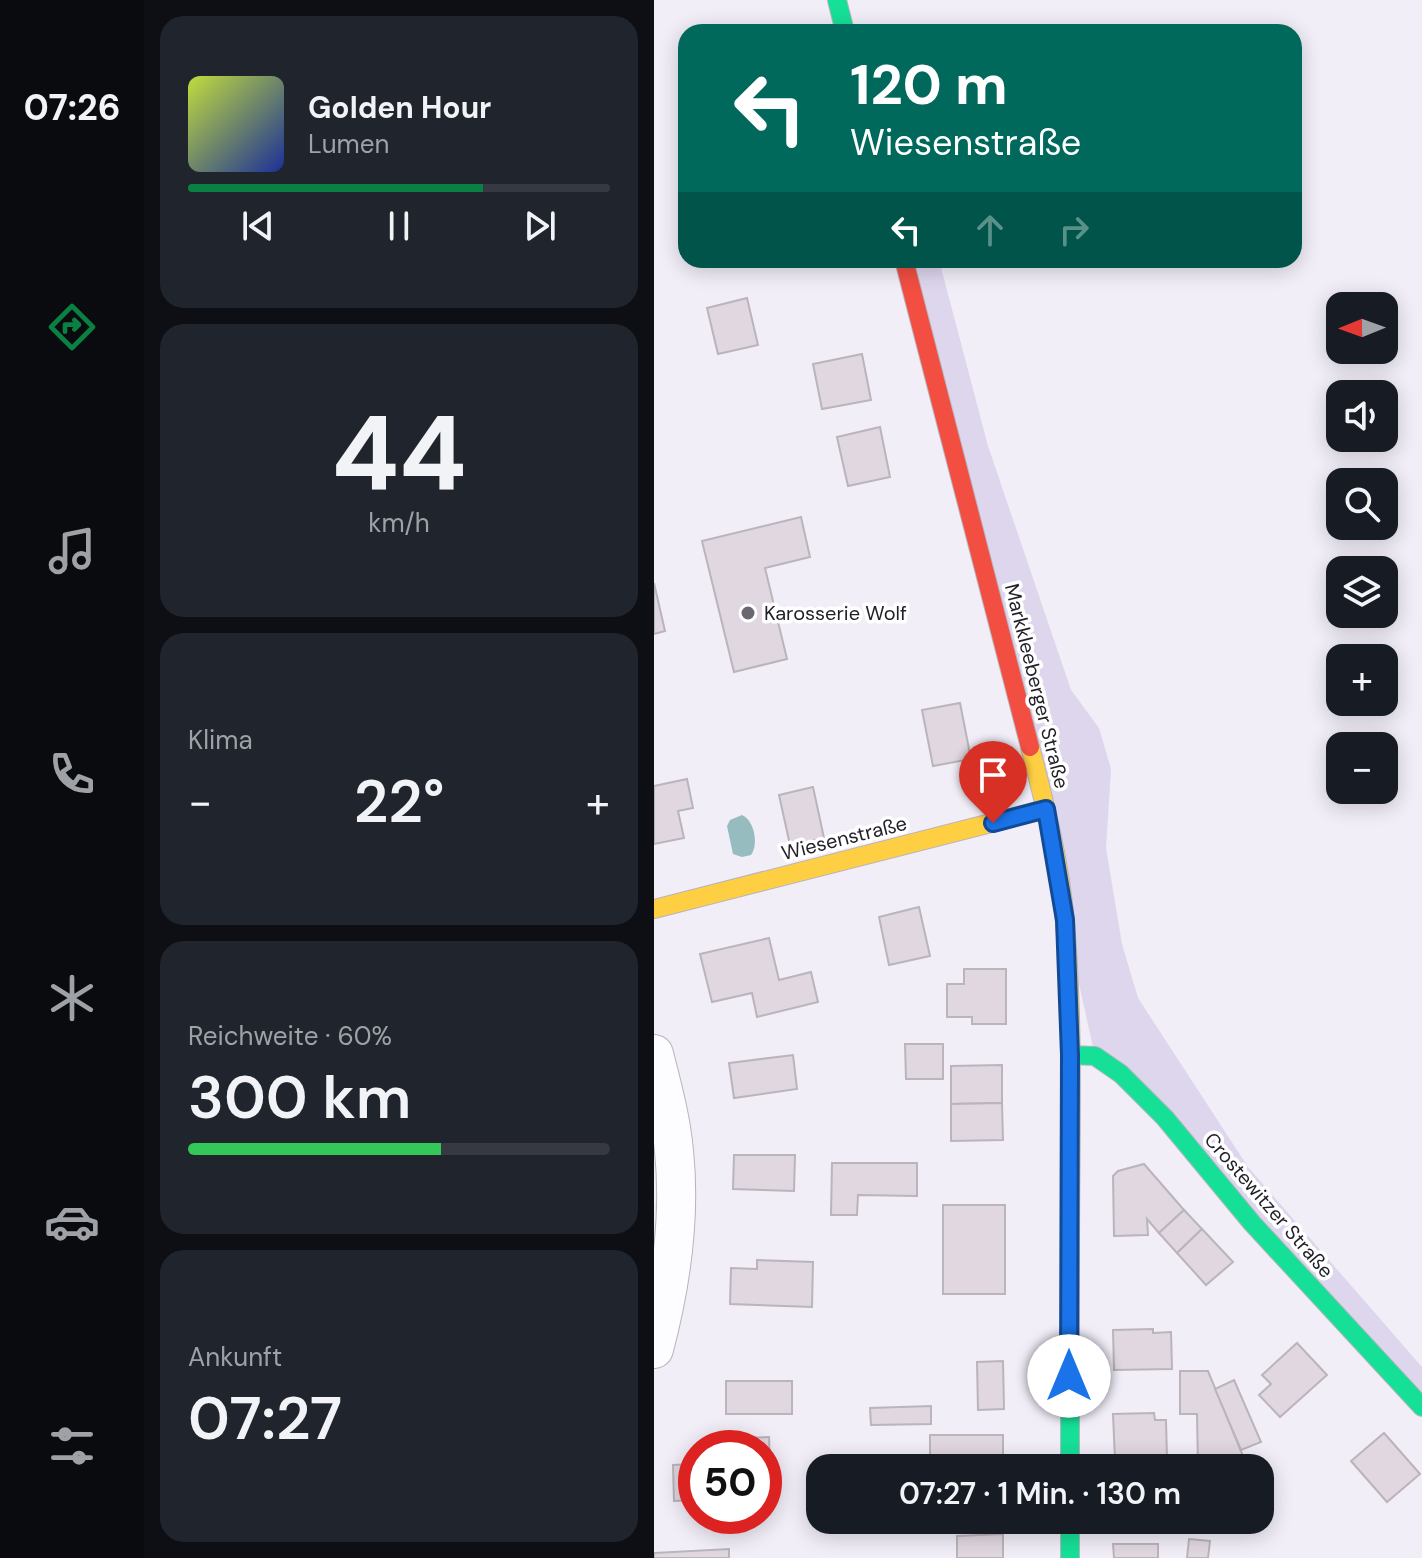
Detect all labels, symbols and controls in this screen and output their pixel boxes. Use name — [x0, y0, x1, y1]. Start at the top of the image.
text: 120 m — [850, 48, 1008, 121]
icon: left — [718, 56, 822, 160]
text: 07:26 — [23, 84, 121, 131]
text: Golden Hour — [308, 88, 491, 127]
text: Wiesenstraße — [850, 119, 1081, 166]
text: Lumen — [308, 127, 389, 161]
icon: previous — [236, 204, 280, 248]
icon: pause — [377, 204, 421, 248]
icon: next — [518, 204, 562, 248]
icon: left — [884, 208, 928, 252]
icon: ahead — [968, 208, 1012, 252]
icon: right — [1052, 208, 1096, 252]
north arrow — [1326, 292, 1398, 364]
map controls — [1326, 292, 1398, 804]
icon: directions — [44, 299, 100, 355]
button: sound — [1326, 380, 1398, 452]
text: 44 — [331, 386, 467, 521]
button: search — [1326, 468, 1398, 540]
text: km/h — [368, 506, 430, 540]
icon: music — [44, 523, 100, 579]
button: layers — [1326, 556, 1398, 628]
street label: Markkleeberger Straße — [999, 581, 1075, 791]
place label: Karosserie Wolf — [764, 600, 907, 626]
marker: Karosserie Wolf — [739, 604, 757, 622]
button: + — [1326, 644, 1398, 716]
text: Klima — [188, 723, 253, 757]
button: − — [1326, 732, 1398, 804]
pin — [959, 741, 1027, 823]
icon: phone — [44, 746, 100, 802]
icon: arrive — [971, 753, 1015, 797]
text: 22° — [354, 762, 444, 841]
text: − — [188, 773, 212, 831]
text: + — [586, 773, 610, 831]
street label: Wiesenstraße — [779, 810, 909, 866]
icon: climate — [44, 970, 100, 1026]
text: Reichweite · 60% — [188, 1019, 392, 1053]
text: 300 km — [188, 1058, 411, 1137]
street label: Crostewitzer Straße — [1199, 1127, 1339, 1283]
icon: car — [44, 1194, 100, 1250]
position arrow — [1027, 1334, 1111, 1418]
text: Ankunft — [188, 1340, 282, 1374]
text: 07:27 — [188, 1379, 342, 1458]
icon: filters — [44, 1418, 100, 1474]
speed limit sign: 50 — [678, 1430, 782, 1534]
text: 07:27 · 1 Min. · 130 m — [899, 1474, 1181, 1513]

